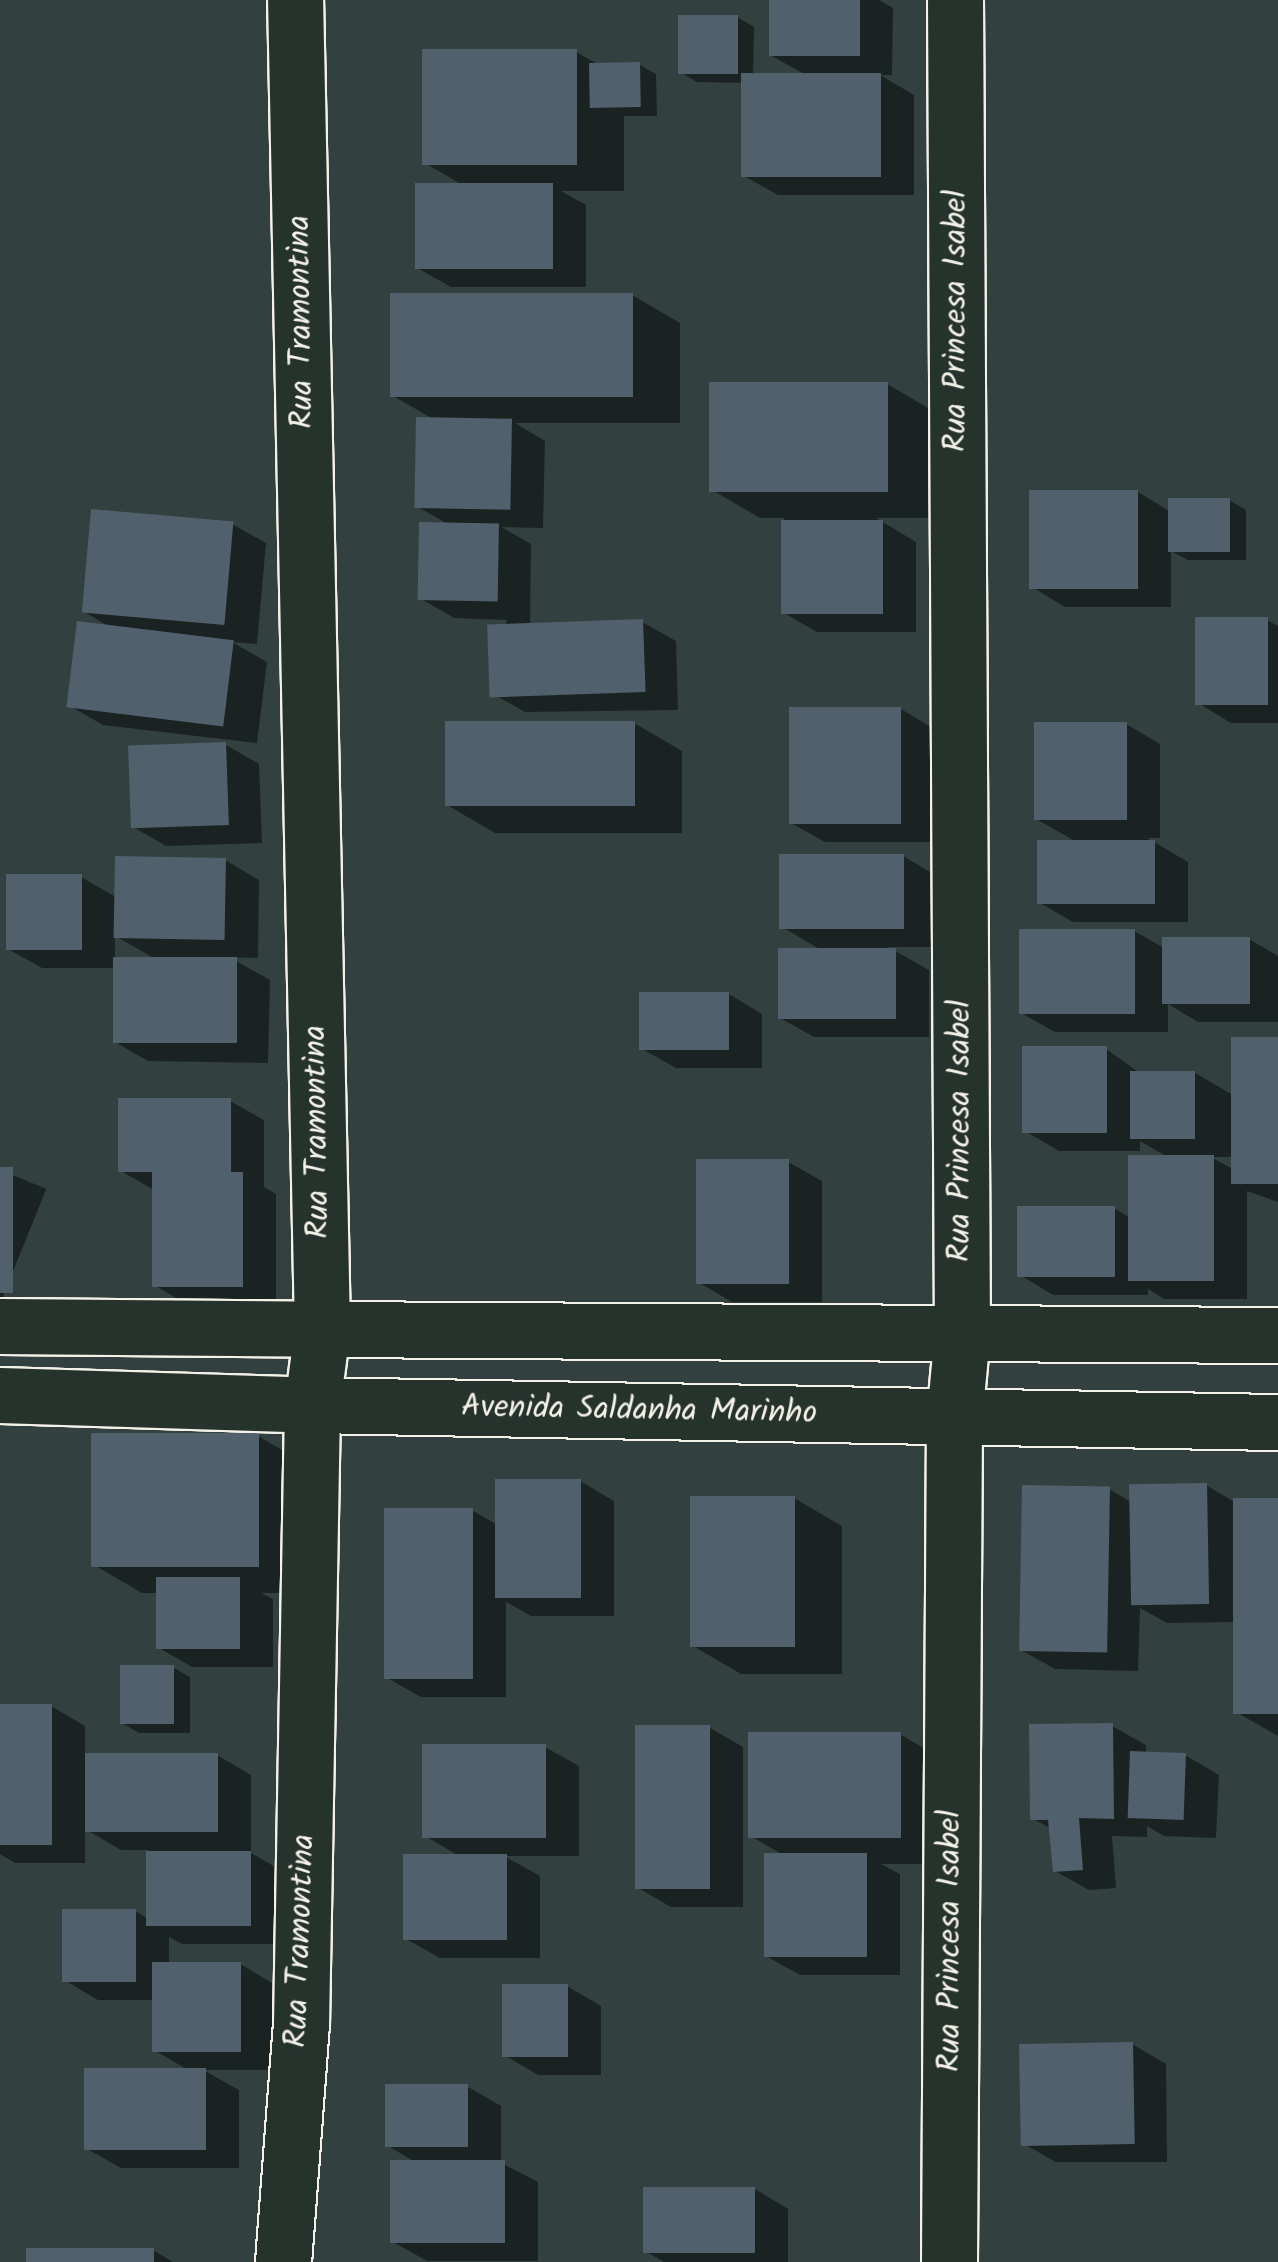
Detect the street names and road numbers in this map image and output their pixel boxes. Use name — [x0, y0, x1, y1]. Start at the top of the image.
street label: Rua Princesa Isabel — [938, 190, 976, 452]
street label: Rua Tramontina — [281, 215, 323, 429]
street label: Rua Princesa Isabel — [942, 1000, 980, 1262]
street label: Rua Tramontina — [297, 1025, 339, 1239]
street label: Avenida Saldanha Marinho — [461, 1389, 817, 1433]
street label: Rua Princesa Isabel — [932, 1810, 970, 2072]
street label: Rua Tramontina — [278, 1834, 324, 2048]

